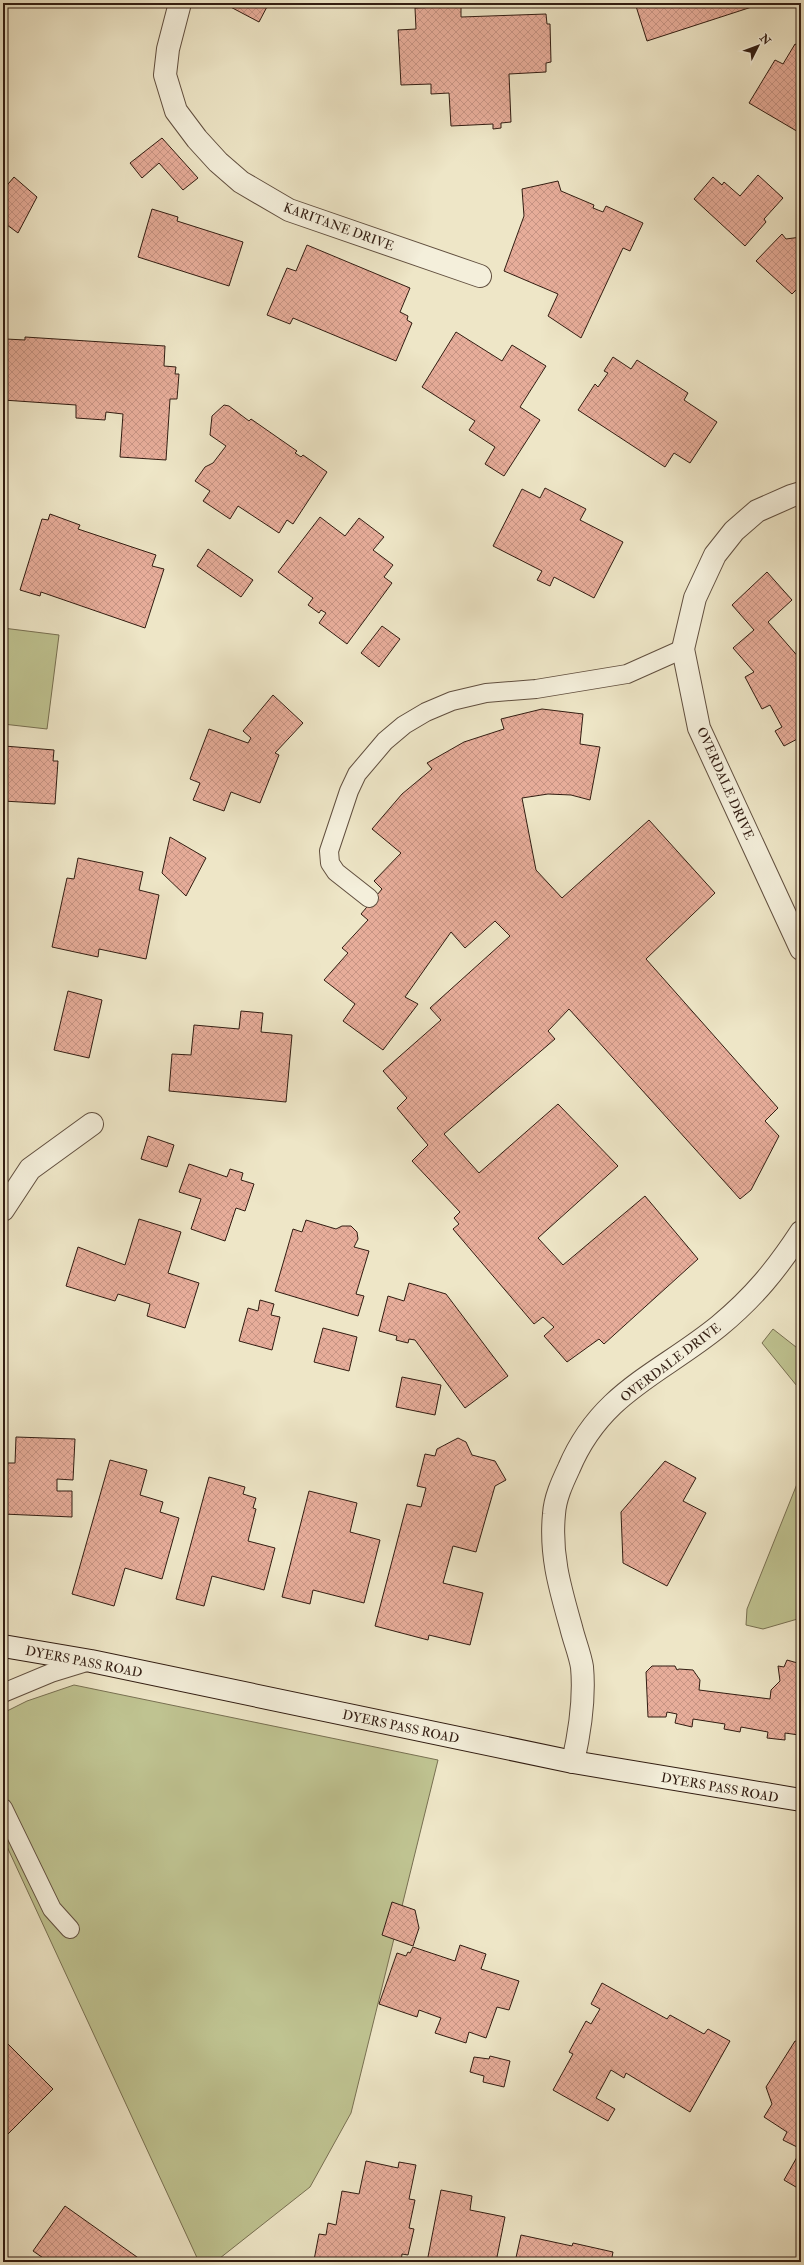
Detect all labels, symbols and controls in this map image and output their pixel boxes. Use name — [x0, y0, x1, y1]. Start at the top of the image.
north arrow — [738, 26, 778, 66]
text: N — [756, 31, 774, 49]
street label: KARITANE DRIVE — [281, 199, 396, 254]
street label: OVERDALE DRIVE — [693, 725, 757, 842]
street label: OVERDALE DRIVE — [617, 1320, 724, 1406]
street label: DYERS PASS ROAD — [24, 1643, 144, 1681]
street label: DYERS PASS ROAD — [341, 1707, 461, 1747]
street label: DYERS PASS ROAD — [660, 1770, 780, 1806]

